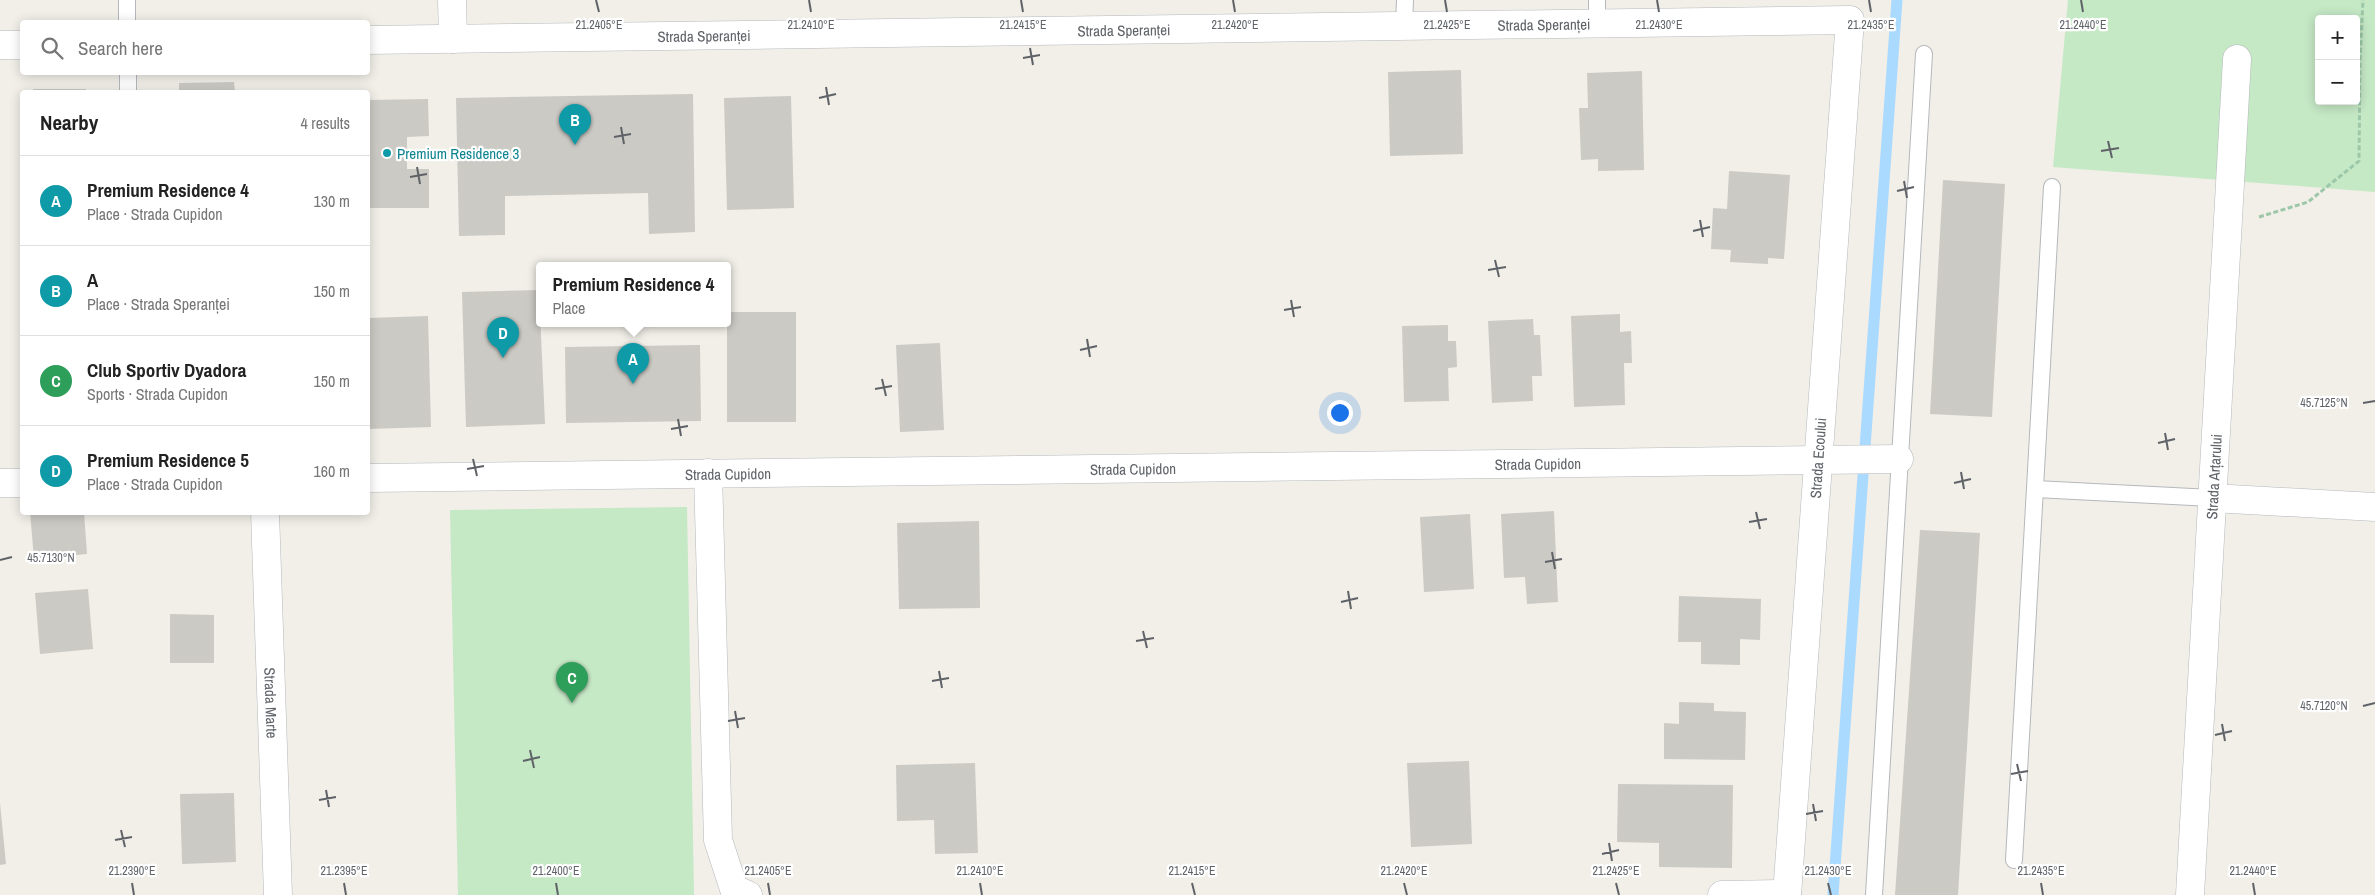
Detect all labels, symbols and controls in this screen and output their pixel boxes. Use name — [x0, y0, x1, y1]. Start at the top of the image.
street label: Strada Speranței — [1497, 13, 1591, 35]
map controls — [2315, 15, 2360, 105]
button: + — [2315, 15, 2360, 60]
text: 21.2405°E — [576, 17, 622, 33]
text: 21.2410°E — [788, 17, 834, 33]
text: 21.2415°E — [1000, 17, 1046, 33]
text: 21.2420°E — [1212, 17, 1258, 33]
text: 21.2425°E — [1424, 17, 1470, 33]
text: 21.2430°E — [1636, 17, 1682, 33]
text: 21.2435°E — [1848, 17, 1894, 33]
text: 21.2440°E — [2060, 17, 2106, 33]
street label: Strada Speranței — [1077, 19, 1171, 41]
search box — [20, 20, 370, 75]
street label: Strada Speranței — [657, 24, 751, 47]
icon: search — [38, 34, 66, 62]
text: Search here — [78, 35, 163, 61]
button: − — [2315, 60, 2360, 105]
pin: B — [559, 104, 591, 145]
text: Nearby — [40, 108, 98, 137]
text: 4 results — [300, 112, 350, 134]
place label: Premium Residence 3 — [397, 143, 520, 164]
marker: Premium Residence 3 — [381, 147, 393, 159]
text: Premium Residence 4 — [87, 177, 249, 203]
text: A — [51, 190, 61, 212]
text: 130 m — [314, 190, 350, 212]
text: Place · Strada Cupidon — [87, 203, 223, 225]
popup — [536, 262, 731, 327]
text: A — [87, 267, 98, 293]
text: Premium Residence 4 — [553, 271, 714, 297]
text: B — [51, 280, 61, 302]
text: 150 m — [314, 280, 350, 302]
text: Place · Strada Speranței — [87, 293, 230, 315]
text: Place — [553, 297, 585, 319]
pin: D — [487, 317, 519, 358]
pin: A — [617, 343, 649, 384]
text: Club Sportiv Dyadora — [87, 357, 246, 383]
text: C — [51, 370, 61, 392]
text: 150 m — [314, 370, 350, 392]
text: Sports · Strada Cupidon — [87, 383, 228, 405]
text: 45.7125°N — [2300, 395, 2348, 411]
your location — [1327, 400, 1353, 426]
street label: Strada Ecoului — [1805, 417, 1831, 499]
street label: Strada Arțarului — [2201, 433, 2226, 520]
text: Premium Residence 5 — [87, 447, 249, 473]
street label: Strada Cupidon — [1495, 452, 1581, 475]
street label: Strada Cupidon — [1090, 457, 1176, 480]
text: D — [51, 460, 61, 482]
text: 160 m — [314, 460, 350, 482]
street label: Strada Cupidon — [685, 462, 771, 485]
text: Place · Strada Cupidon — [87, 473, 223, 495]
text: 45.7130°N — [27, 550, 75, 566]
pin: C — [556, 662, 588, 703]
street label: Strada Marte — [260, 667, 283, 739]
text: 45.7120°N — [2300, 698, 2348, 714]
text: 21.2390°E — [109, 863, 155, 879]
text: 21.2395°E — [321, 863, 367, 879]
text: 21.2400°E — [533, 863, 579, 879]
text: 21.2405°E — [745, 863, 791, 879]
text: 21.2410°E — [957, 863, 1003, 879]
text: 21.2415°E — [1169, 863, 1215, 879]
text: 21.2420°E — [1381, 863, 1427, 879]
text: 21.2425°E — [1593, 863, 1639, 879]
text: 21.2430°E — [1805, 863, 1851, 879]
text: 21.2435°E — [2018, 863, 2064, 879]
text: 21.2440°E — [2230, 863, 2276, 879]

